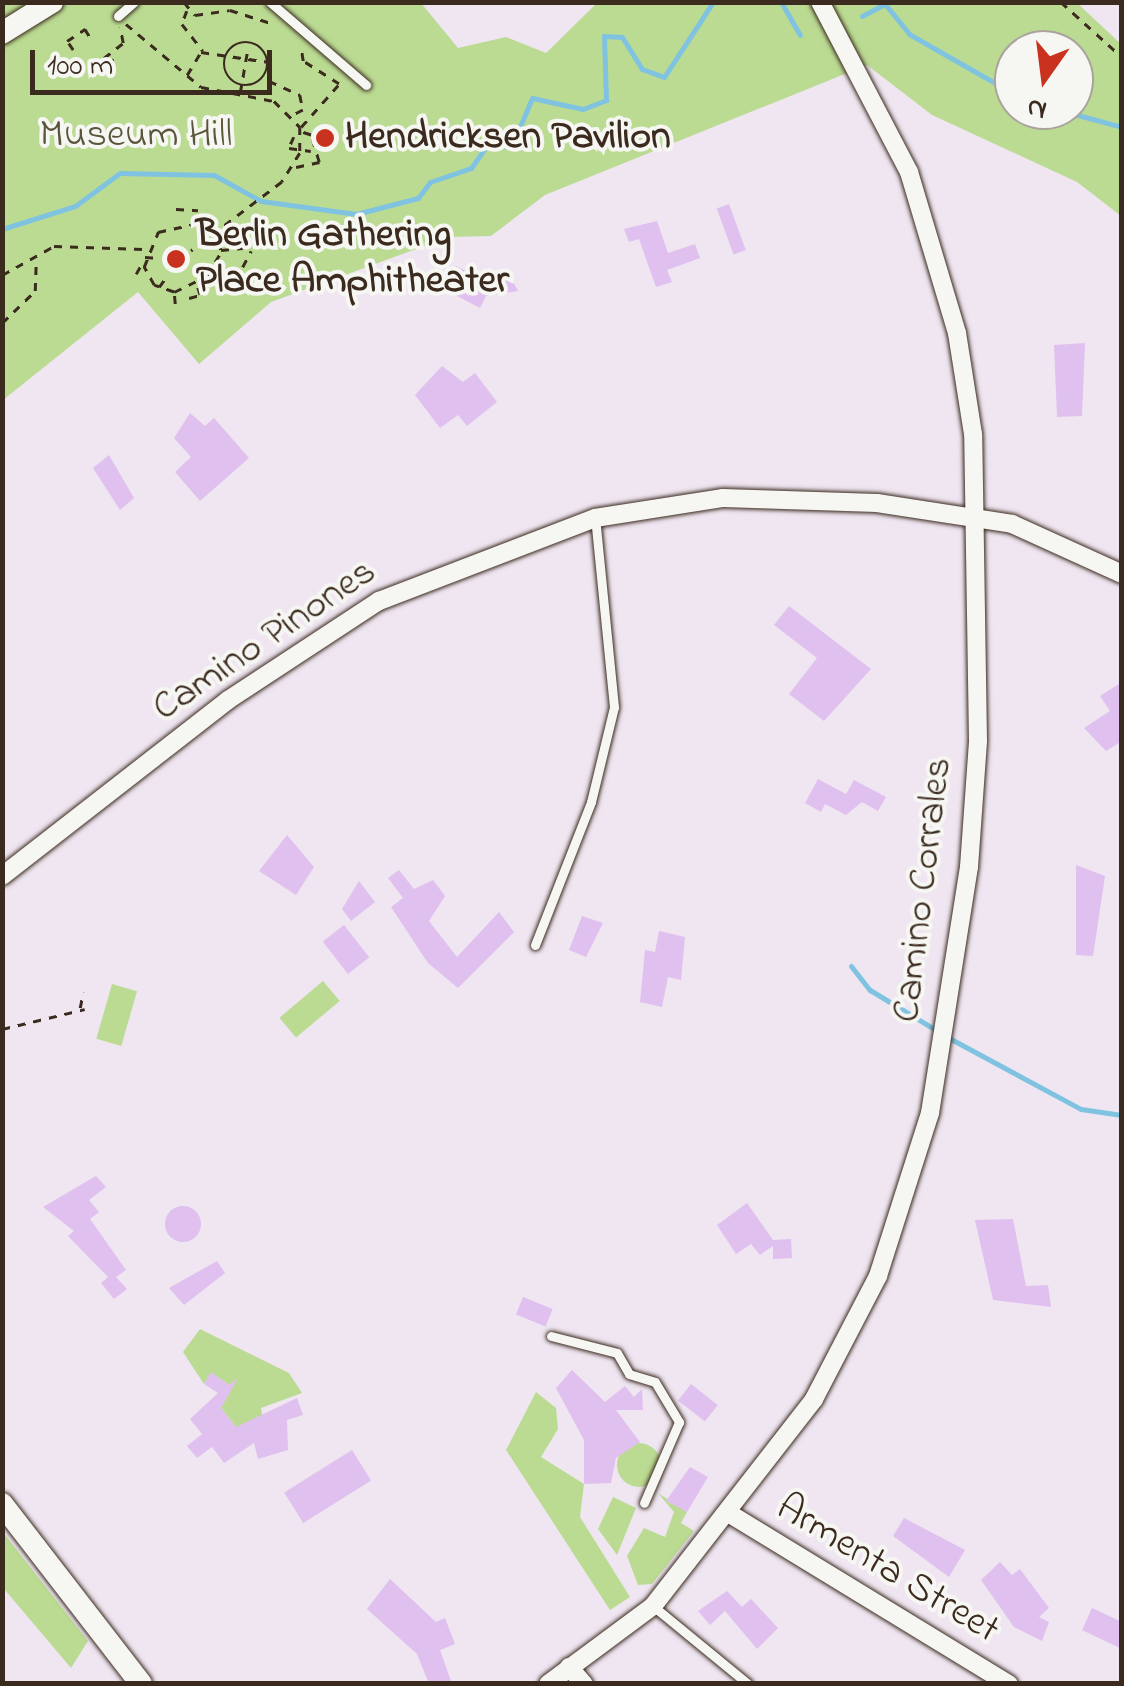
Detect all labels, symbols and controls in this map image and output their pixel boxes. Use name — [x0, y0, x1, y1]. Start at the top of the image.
scale bar — [35, 30, 278, 92]
north arrow — [994, 30, 1094, 130]
text: 100 m — [47, 45, 113, 89]
text: N — [1023, 85, 1051, 130]
park label: Museum Hill — [40, 112, 232, 160]
place label: Hendricksen Pavilion — [345, 114, 671, 162]
marker: Hendricksen Pavilion — [314, 127, 336, 149]
place label: Berlin Gathering Place Amphitheater — [196, 212, 509, 306]
marker: Berlin Gathering Place Amphitheater — [165, 248, 187, 270]
street label: Camino Pinones — [144, 549, 386, 733]
street label: Camino Corrales — [884, 755, 964, 1025]
street label: Armenta Street — [767, 1485, 1007, 1655]

